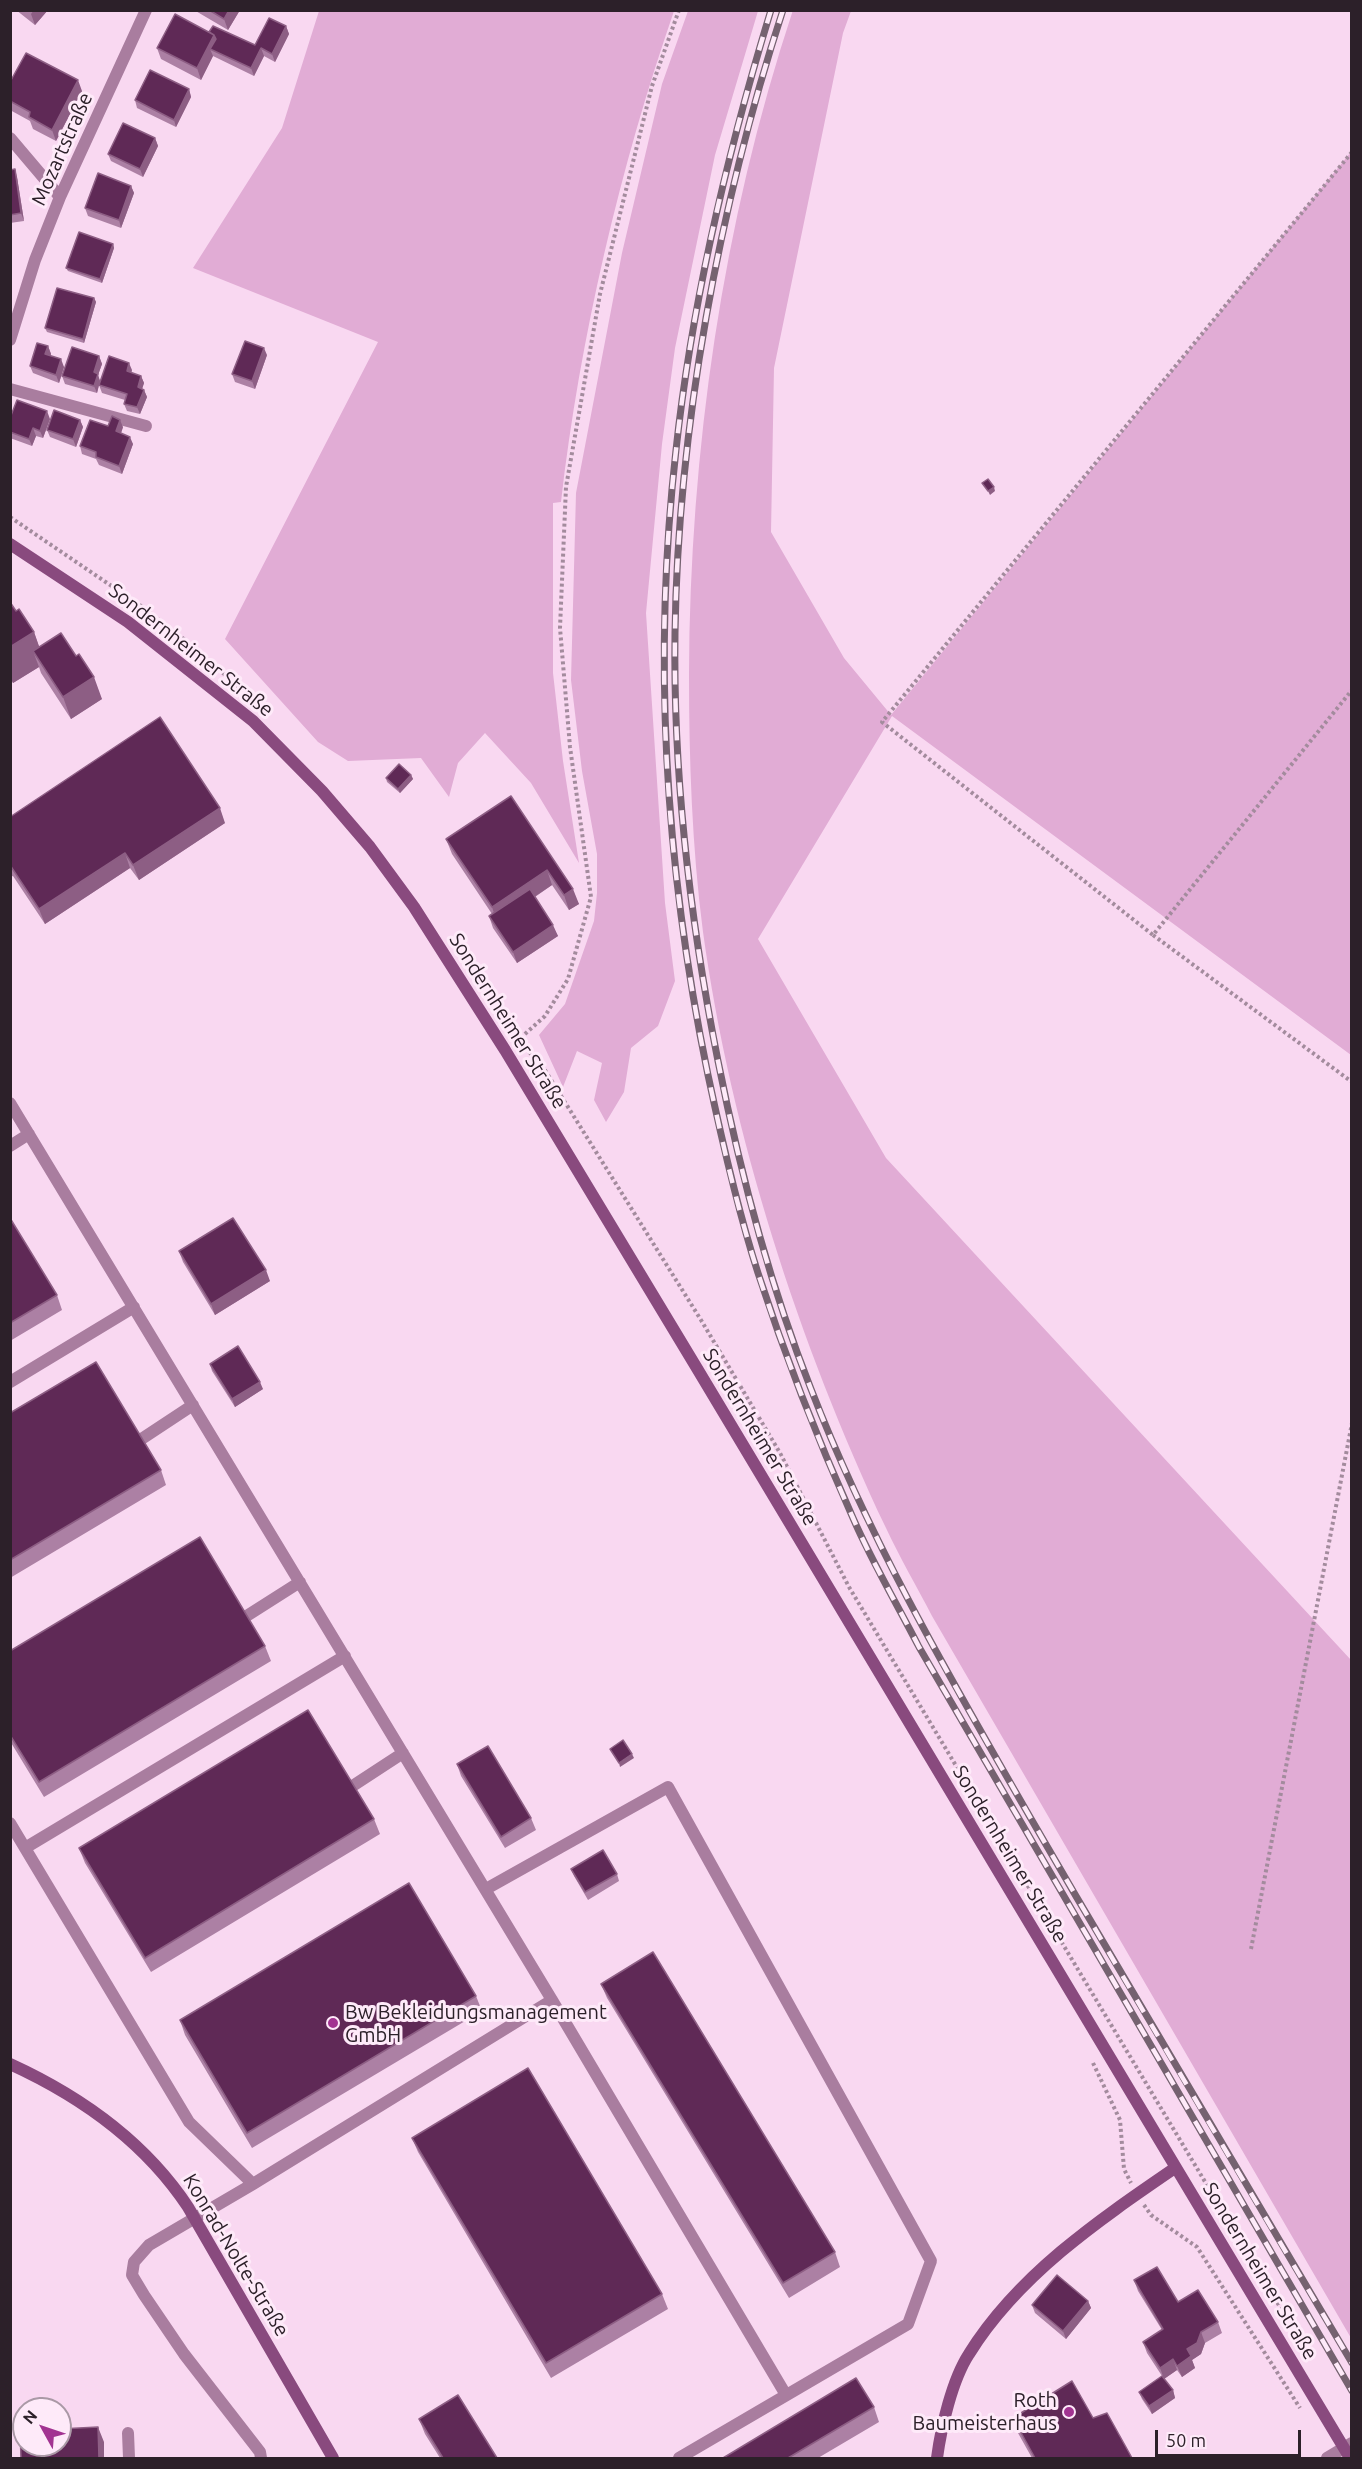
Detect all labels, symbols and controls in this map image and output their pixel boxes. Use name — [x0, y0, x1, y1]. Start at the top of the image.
street label: Mozartstraße — [26, 89, 98, 209]
street label: Sondernheimer Straße — [104, 578, 278, 722]
street label: Sondernheimer Straße — [444, 929, 572, 1113]
street label: Sondernheimer Straße — [698, 1344, 822, 1530]
street label: Sondernheimer Straße — [948, 1761, 1072, 1947]
place label: Bw Bekleidungsmanagement GmbH — [345, 2000, 607, 2047]
marker: Bw Bekleidungsmanagement GmbH — [326, 2016, 340, 2030]
street label: Konrad-Nolte-Straße — [178, 2169, 294, 2341]
street label: Sondernheimer Straße — [1198, 2178, 1322, 2364]
place label: Roth Baumeisterhaus — [913, 2388, 1057, 2435]
north arrow — [12, 2397, 72, 2457]
marker: Roth Baumeisterhaus — [1062, 2405, 1076, 2419]
text: N — [19, 2406, 40, 2427]
scale bar — [1158, 2418, 1304, 2456]
text: 50 m — [1166, 2430, 1206, 2450]

